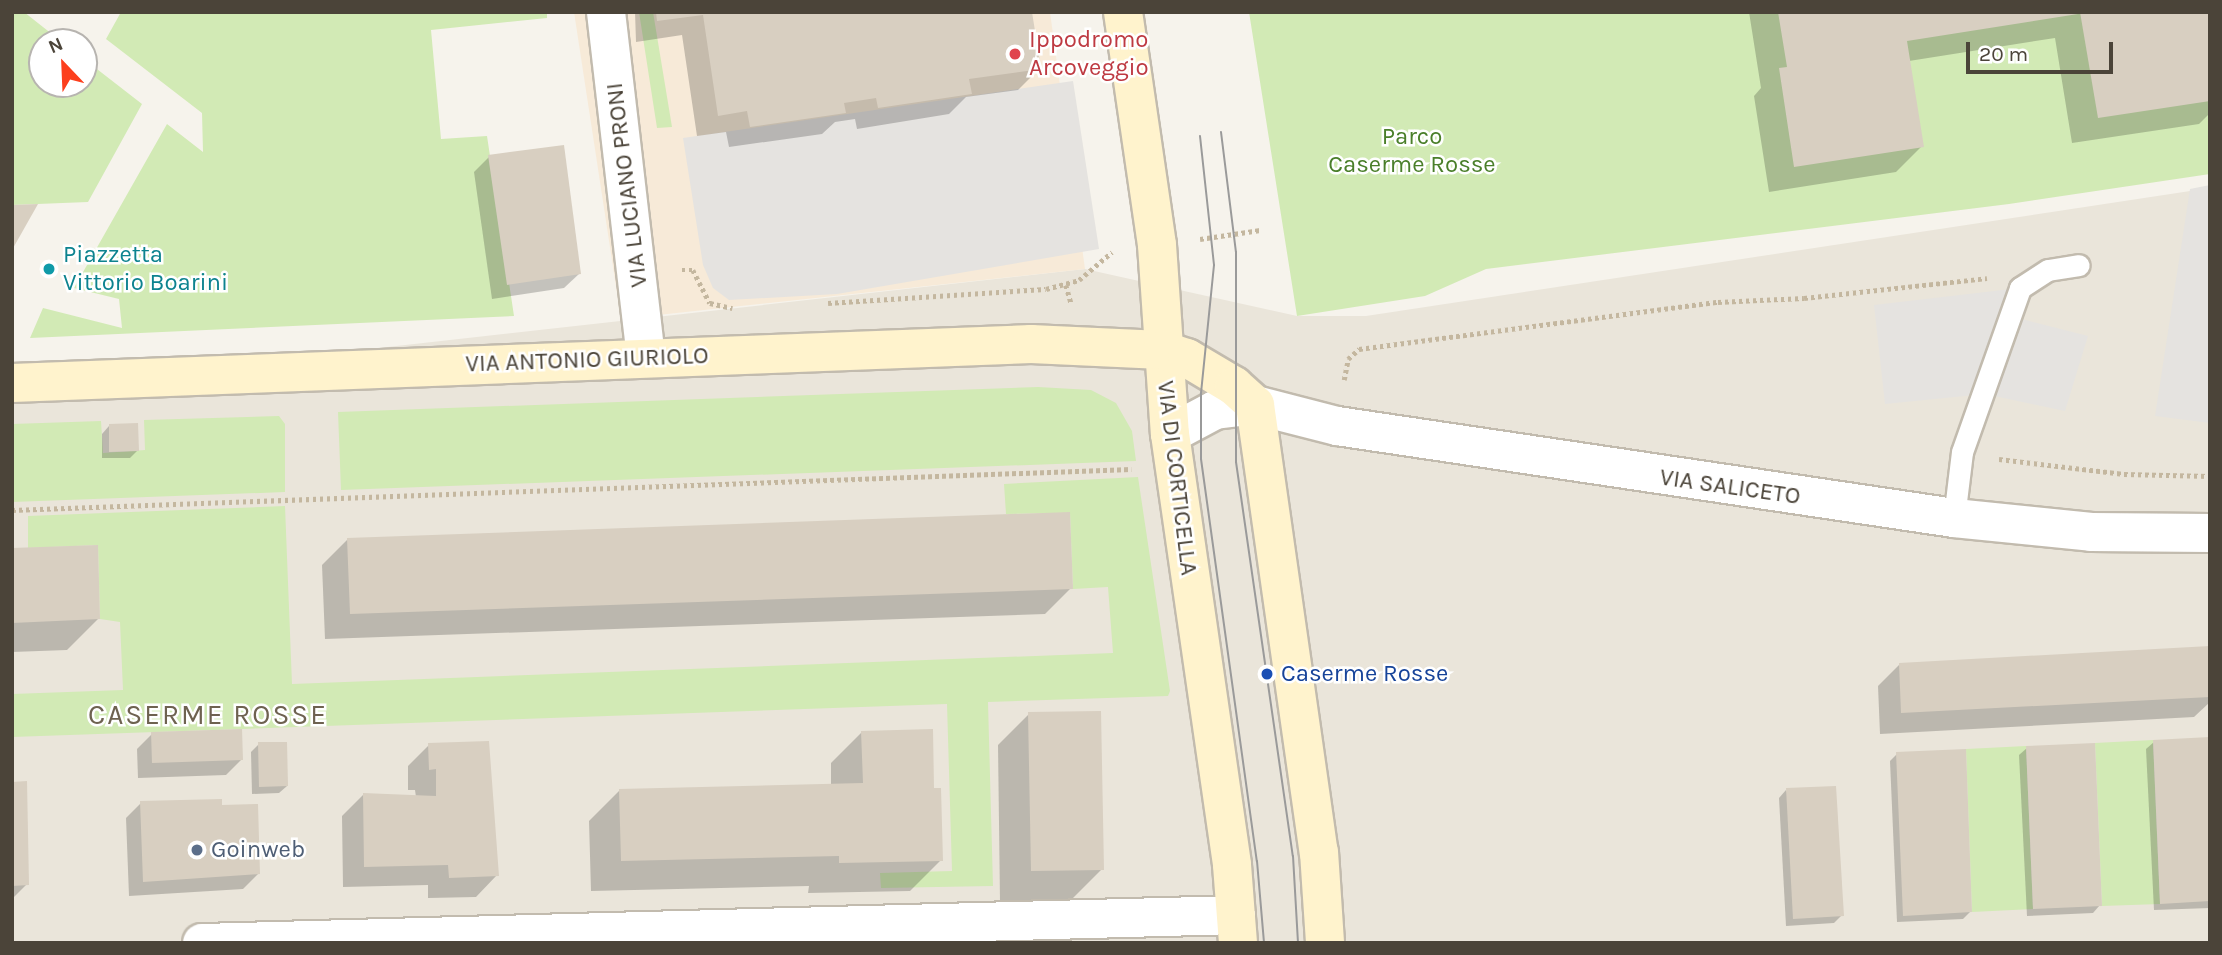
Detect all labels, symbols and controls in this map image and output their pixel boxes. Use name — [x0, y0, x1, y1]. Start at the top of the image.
place label: Ippodromo Arcoveggio — [1029, 26, 1149, 82]
north arrow — [28, 28, 98, 98]
scale bar — [1970, 28, 2117, 72]
text: N — [45, 33, 66, 58]
text: 20 m — [1979, 42, 2028, 66]
marker: Ippodromo Arcoveggio — [1007, 46, 1023, 62]
street label: VIA LUCIANO PRONI — [600, 81, 654, 289]
park label: Parco Caserme Rosse — [1328, 123, 1496, 179]
place label: Piazzetta Vittorio Boarini — [63, 241, 228, 297]
marker: Piazzetta Vittorio Boarini — [41, 261, 57, 277]
street label: VIA ANTONIO GIURIOLO — [465, 341, 709, 379]
street label: VIA DI CORTICELLA — [1151, 379, 1203, 577]
street label: VIA SALICETO — [1658, 463, 1802, 511]
place label: Caserme Rosse — [1281, 660, 1448, 688]
marker: Caserme Rosse — [1259, 666, 1275, 682]
district label: CASERME ROSSE — [90, 698, 326, 732]
place label: Goinweb — [211, 836, 305, 864]
marker: Goinweb — [189, 842, 205, 858]

